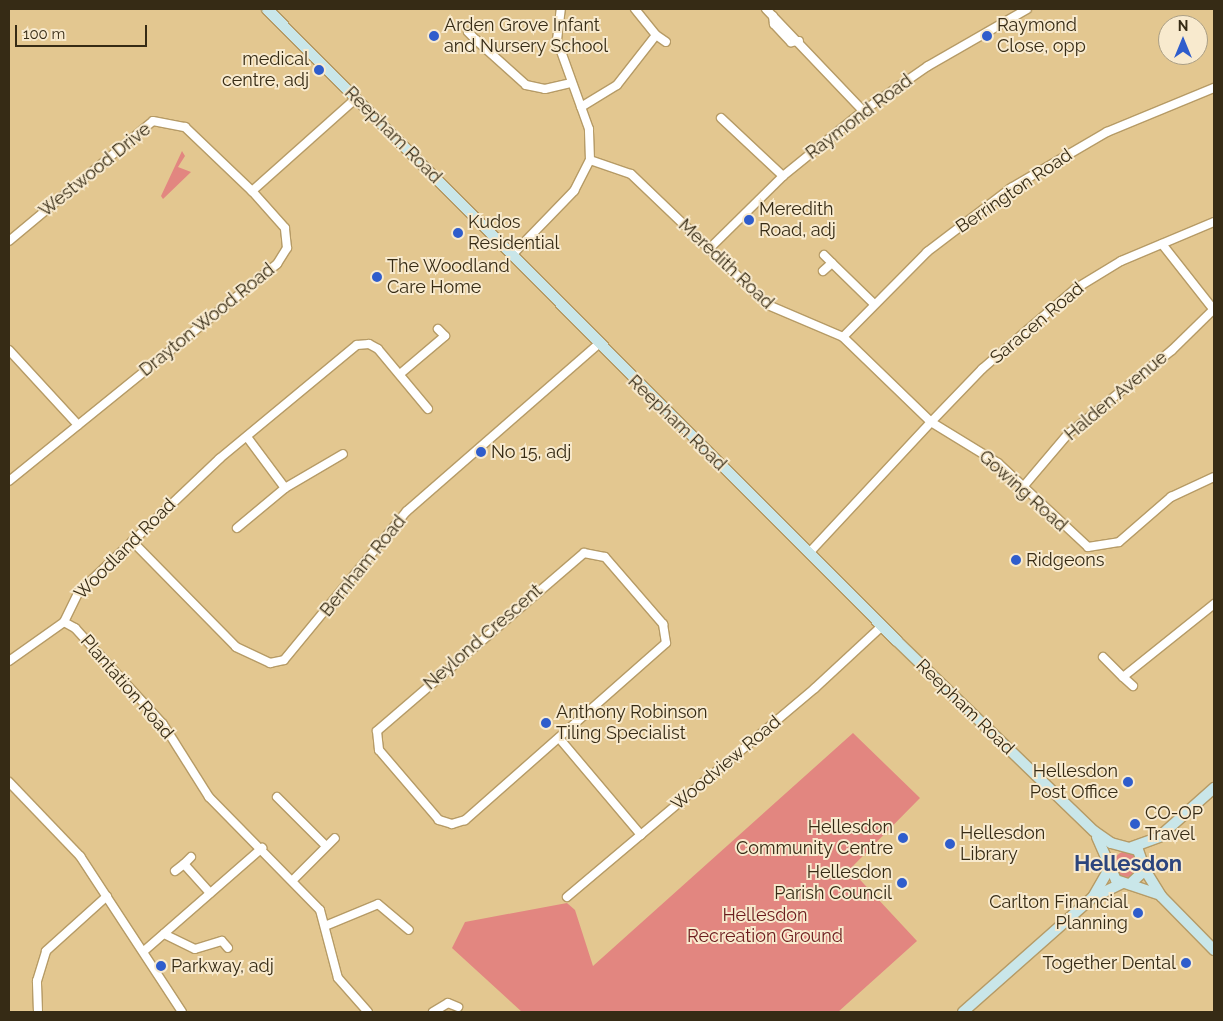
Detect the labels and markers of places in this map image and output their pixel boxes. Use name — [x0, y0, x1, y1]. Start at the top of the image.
place label: Arden Grove Infant and Nursery School — [444, 15, 609, 58]
place label: Raymond Close, opp — [997, 15, 1086, 58]
marker: Arden Grove Infant and Nursery School — [428, 30, 440, 42]
marker: Raymond Close, opp — [981, 30, 993, 42]
place label: medical centre, adj — [222, 49, 309, 92]
marker: medical centre, adj — [313, 64, 325, 76]
place label: Meredith Road, adj — [759, 199, 836, 242]
place label: Kudos Residential — [468, 212, 559, 254]
marker: Meredith Road, adj — [743, 214, 755, 226]
marker: Kudos Residential — [452, 227, 464, 239]
place label: The Woodland Care Home — [387, 256, 510, 298]
marker: The Woodland Care Home — [371, 271, 383, 283]
place label: No 15, adj — [491, 441, 571, 463]
marker: No 15, adj — [475, 446, 487, 458]
place label: Ridgeons — [1026, 549, 1104, 571]
marker: Ridgeons — [1010, 554, 1022, 566]
place label: Anthony Robinson Tiling Specialist — [556, 702, 708, 744]
marker: Anthony Robinson Tiling Specialist — [540, 717, 552, 729]
place label: Hellesdon Post Office — [1030, 761, 1118, 804]
marker: Hellesdon Post Office — [1122, 776, 1134, 788]
place label: CO-OP Travel — [1145, 803, 1203, 846]
place label: Hellesdon Community Centre — [735, 817, 893, 860]
marker: CO-OP Travel — [1129, 818, 1141, 830]
place label: Hellesdon Library — [960, 823, 1045, 866]
marker: Hellesdon Community Centre — [897, 832, 909, 844]
marker: Hellesdon Library — [944, 838, 956, 850]
place label: Hellesdon Parish Council — [774, 862, 892, 904]
marker: Hellesdon Parish Council — [896, 877, 908, 889]
place label: Carlton Financial Planning — [989, 892, 1128, 934]
marker: Carlton Financial Planning — [1132, 907, 1144, 919]
place label: Together Dental — [1042, 952, 1176, 974]
place label: Parkway, adj — [171, 955, 274, 977]
marker: Together Dental — [1180, 957, 1192, 969]
marker: Parkway, adj — [155, 960, 167, 972]

